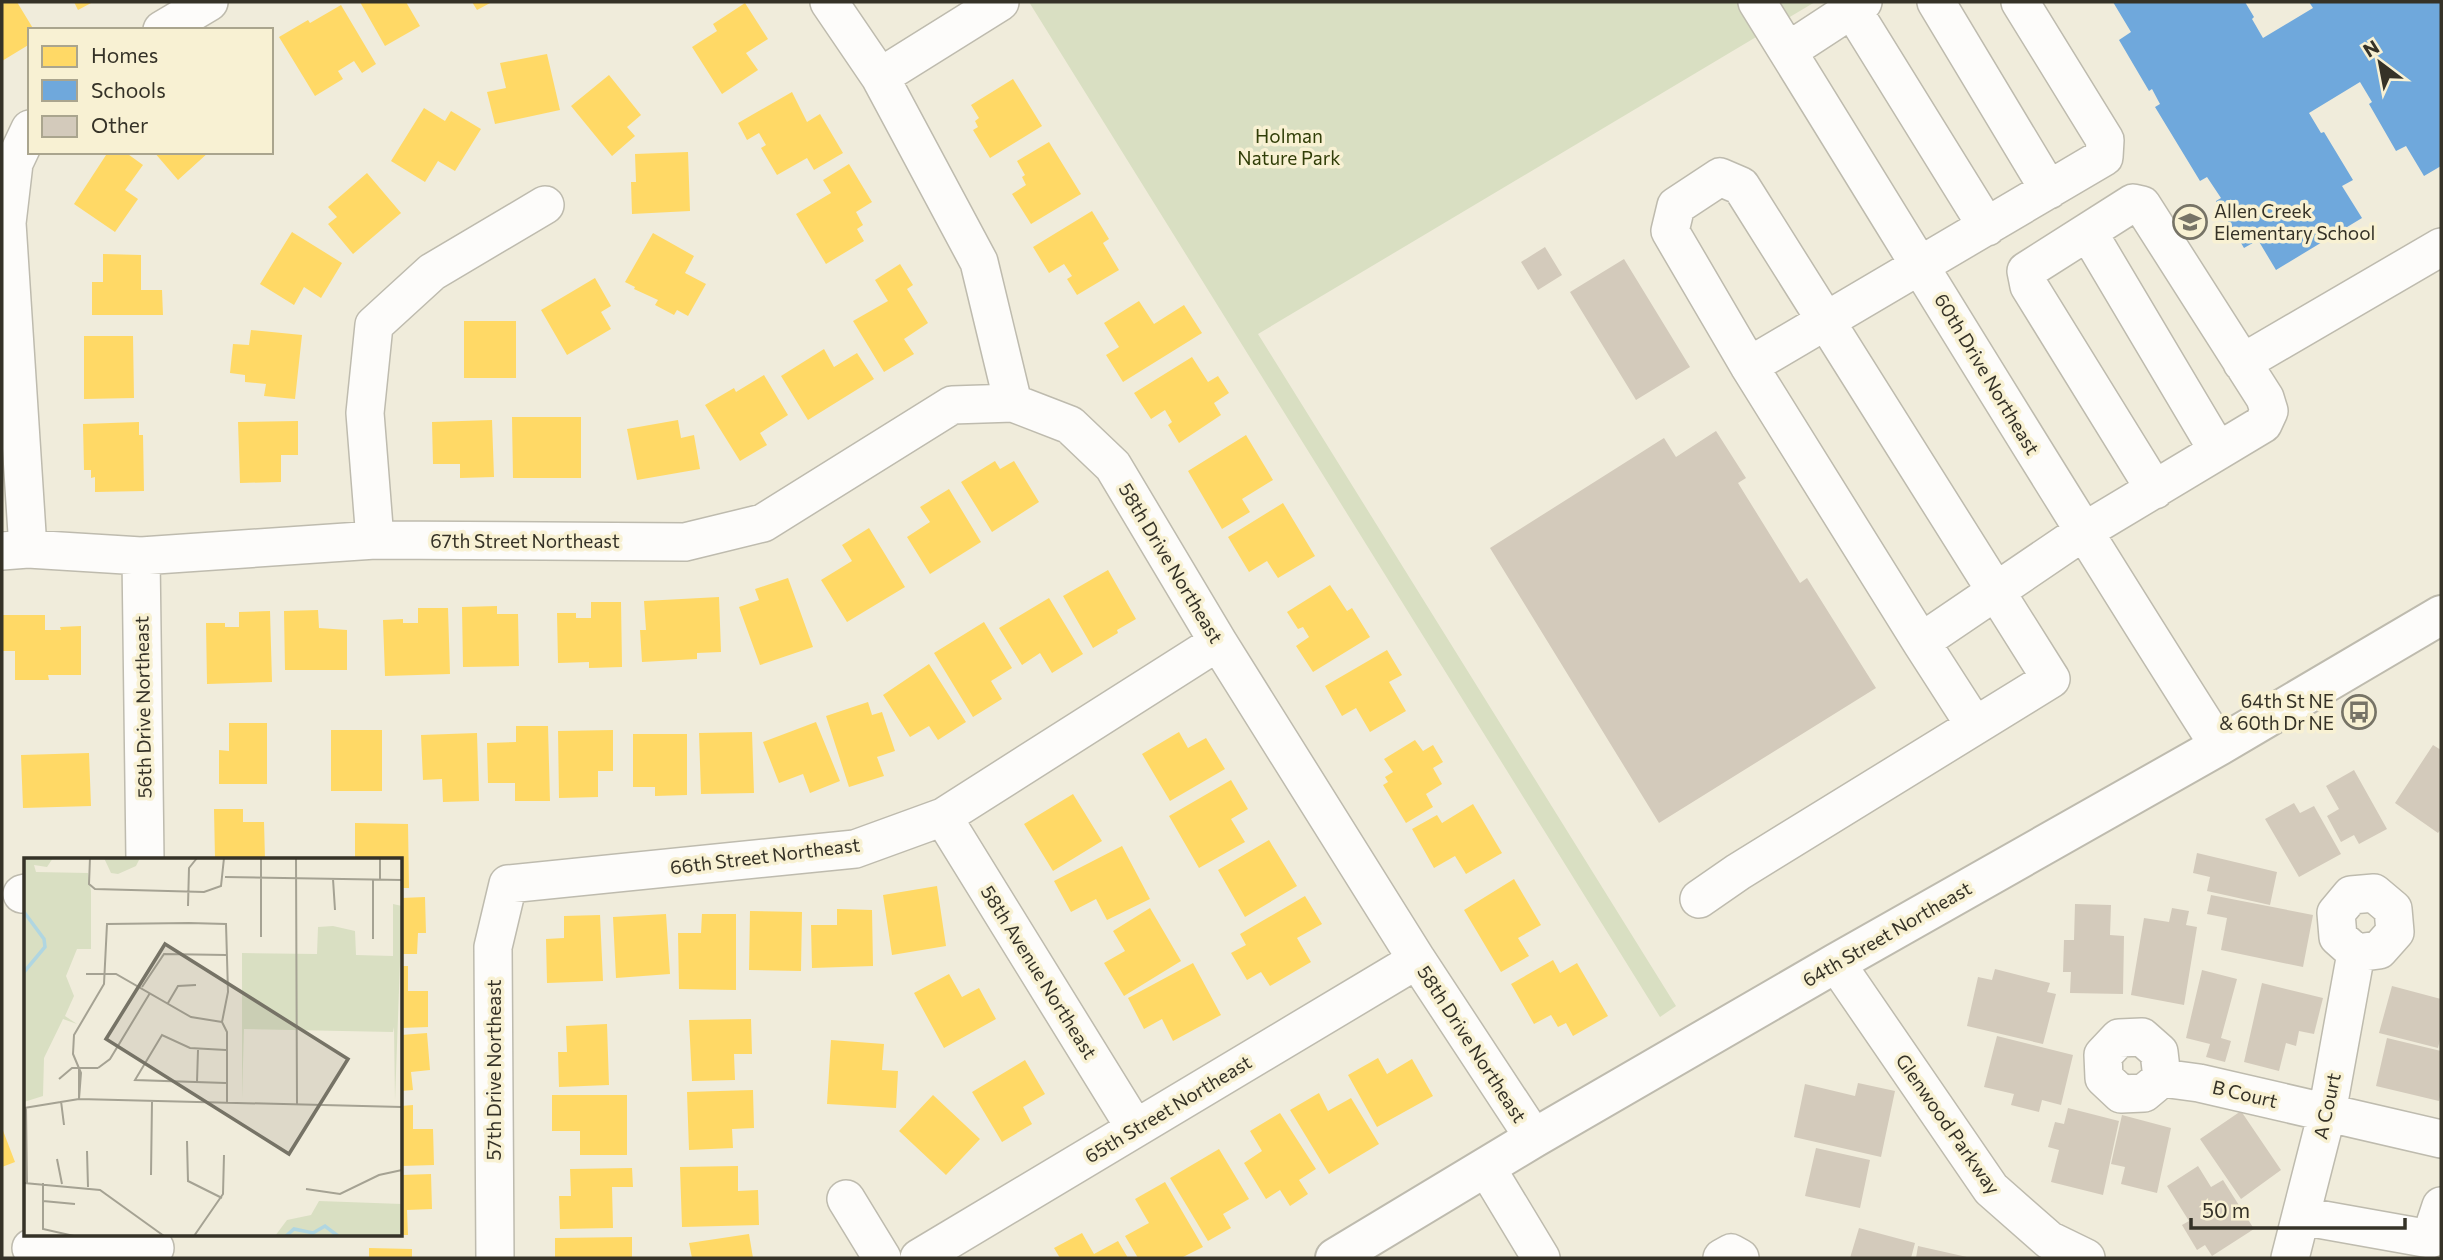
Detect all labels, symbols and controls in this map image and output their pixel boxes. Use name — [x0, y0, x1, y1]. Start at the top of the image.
legend — [28, 28, 273, 154]
north arrow — [2345, 28, 2415, 98]
text: N — [2359, 35, 2383, 62]
text: Homes — [91, 42, 158, 67]
text: Schools — [91, 77, 166, 102]
text: Other — [91, 112, 148, 137]
park label: Holman Nature Park — [1237, 124, 1341, 169]
place label: Allen Creek Elementary School — [2214, 199, 2375, 244]
school or university icon: Allen Creek Elementary School — [2171, 203, 2209, 241]
street label: 60th Drive Northeast — [1930, 289, 2045, 459]
street label: 58th Drive Northeast — [1115, 479, 1228, 647]
street label: 67th Street Northeast — [430, 529, 620, 552]
street label: 56th Drive Northeast — [129, 615, 156, 798]
place label: 64th St NE & 60th Dr NE — [2219, 689, 2334, 734]
bus stop icon: 64th St NE & 60th Dr NE — [2340, 693, 2378, 731]
street label: 66th Street Northeast — [669, 832, 861, 879]
inset map — [24, 858, 402, 1236]
street label: 64th Street Northeast — [1798, 876, 1975, 991]
street label: 58th Avenue Northeast — [977, 881, 1102, 1063]
street label: 58th Drive Northeast — [1413, 961, 1532, 1127]
street label: 57th Drive Northeast — [482, 979, 505, 1161]
street label: Glenwood Parkway — [1891, 1049, 2006, 1198]
street label: 65th Street Northeast — [1080, 1050, 1255, 1167]
street label: A Court — [2308, 1070, 2345, 1141]
street label: B Court — [2210, 1075, 2280, 1112]
scale bar — [2191, 1186, 2404, 1230]
text: 50 m — [2202, 1197, 2250, 1222]

